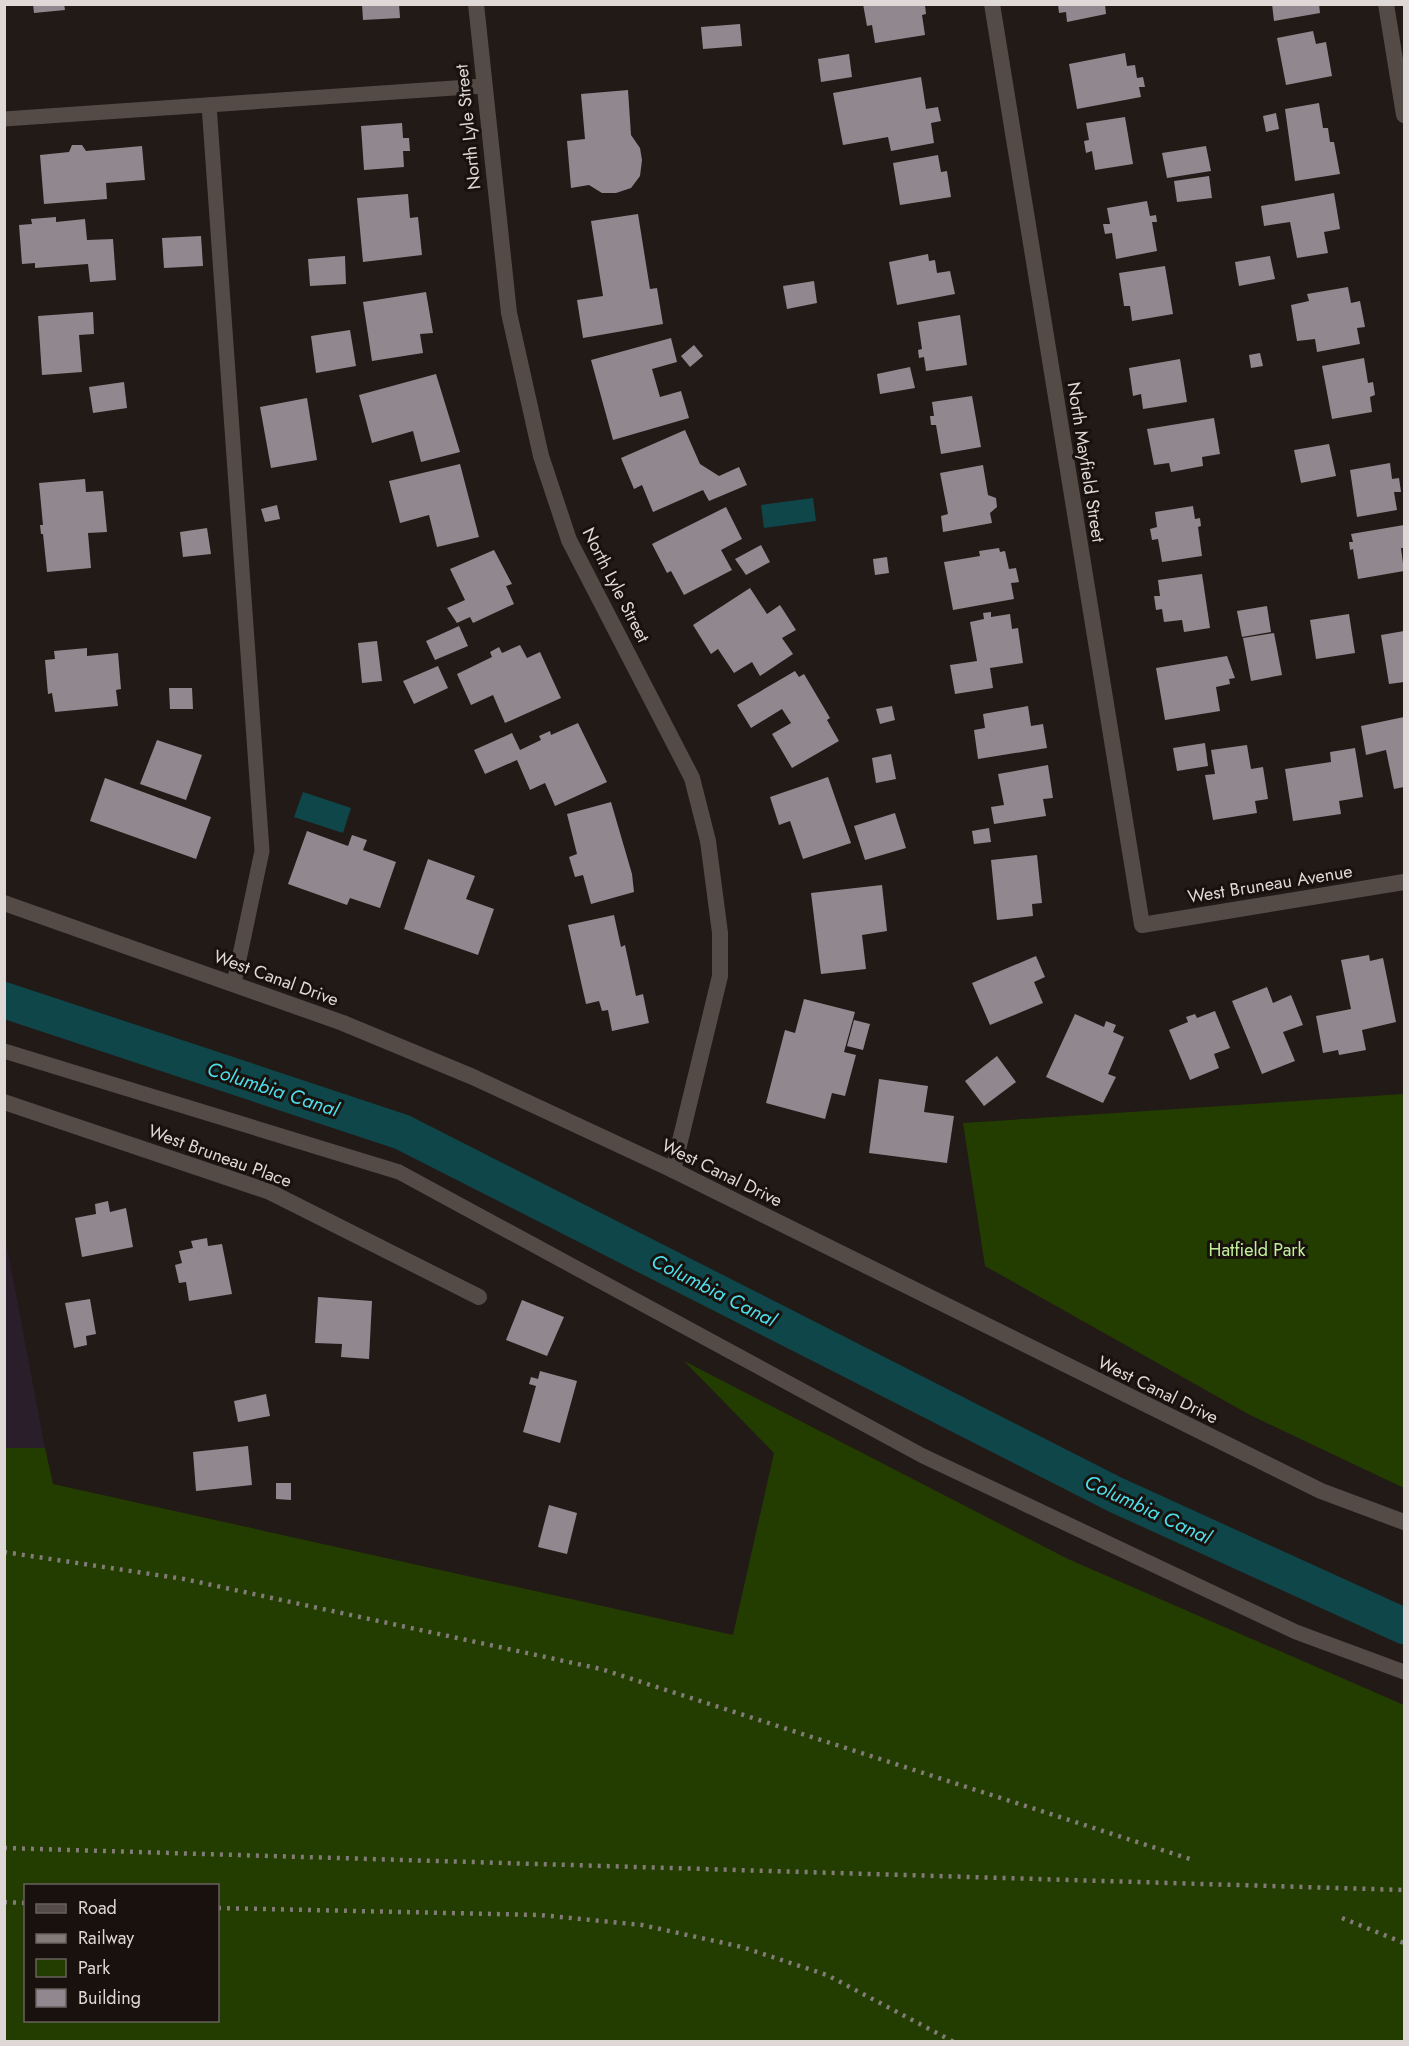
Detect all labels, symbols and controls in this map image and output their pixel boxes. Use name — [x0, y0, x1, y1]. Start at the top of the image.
street label: North Lyle Street — [448, 62, 488, 191]
street label: North Mayfield Street — [1060, 380, 1112, 545]
street label: North Lyle Street — [576, 523, 656, 648]
street label: West Bruneau Avenue — [1186, 858, 1354, 910]
street label: West Canal Drive — [210, 943, 342, 1013]
water label: Columbia Canal — [203, 1055, 344, 1125]
street label: West Bruneau Place — [145, 1118, 295, 1194]
street label: West Canal Drive — [657, 1133, 787, 1213]
park label: Hatfield Park — [1209, 1237, 1305, 1263]
water label: Columbia Canal — [646, 1246, 783, 1335]
street label: West Canal Drive — [1093, 1350, 1223, 1430]
water label: Columbia Canal — [1080, 1467, 1217, 1552]
legend — [24, 1884, 219, 2022]
text: Road — [78, 1895, 117, 1921]
text: Railway — [78, 1925, 134, 1951]
text: Park — [78, 1955, 110, 1981]
text: Building — [78, 1985, 141, 2011]

